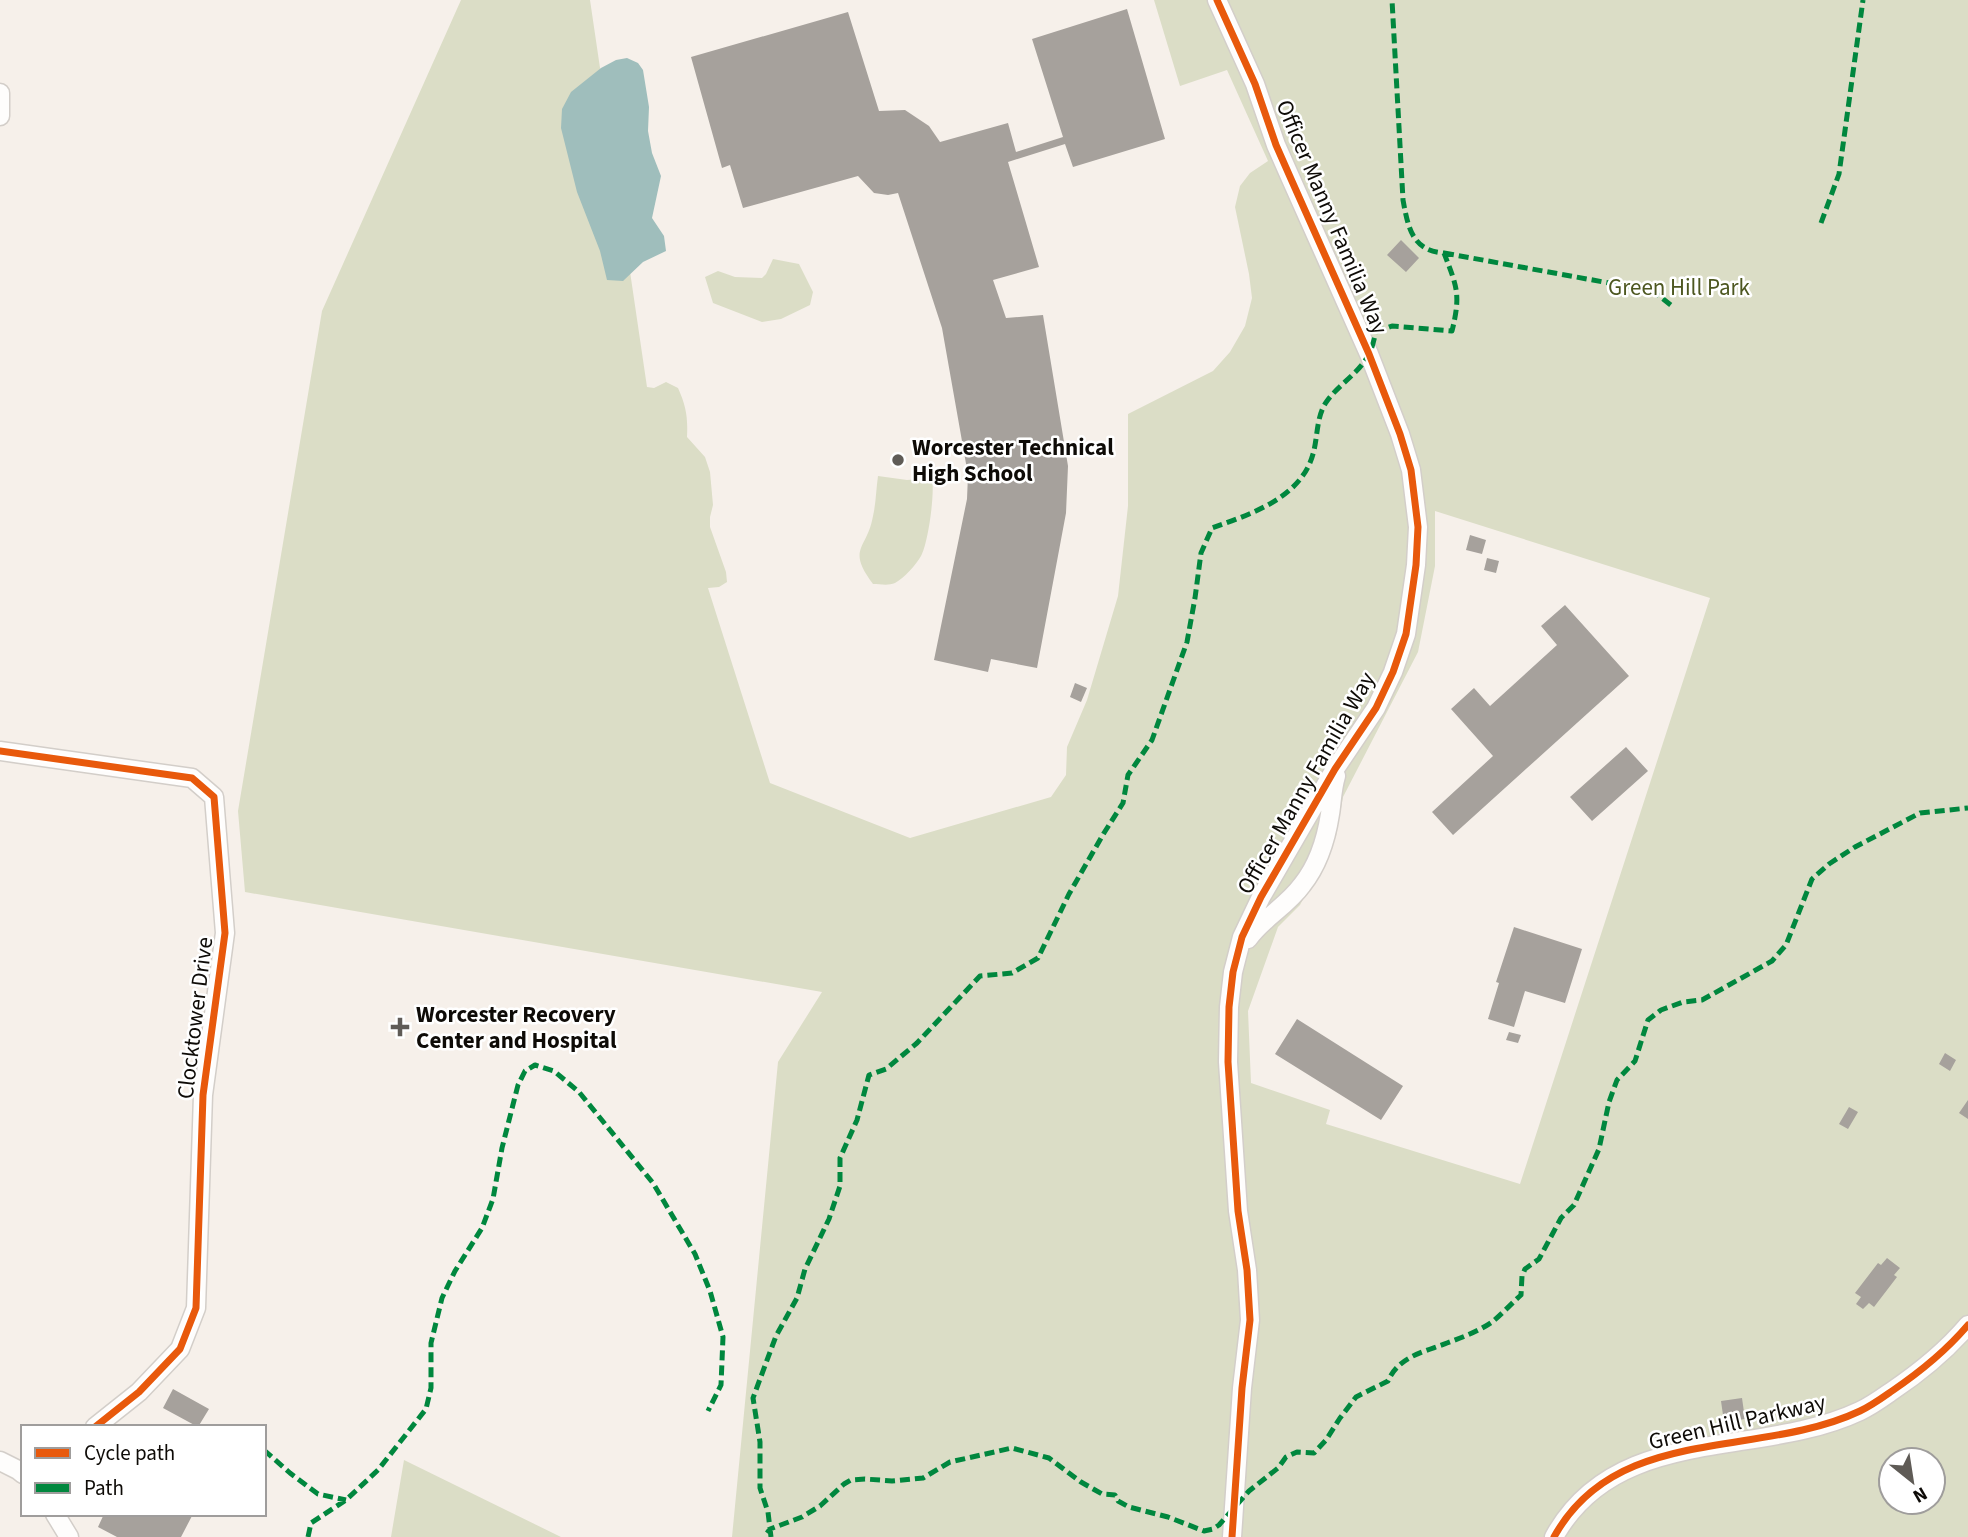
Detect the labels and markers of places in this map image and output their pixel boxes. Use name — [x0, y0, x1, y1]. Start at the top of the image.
place label: Worcester Technical High School — [912, 431, 1114, 490]
marker: Worcester Technical High School — [890, 452, 906, 468]
place label: Worcester Recovery Center and Hospital — [416, 998, 617, 1057]
marker: Worcester Recovery Center and Hospital — [390, 1017, 410, 1037]

